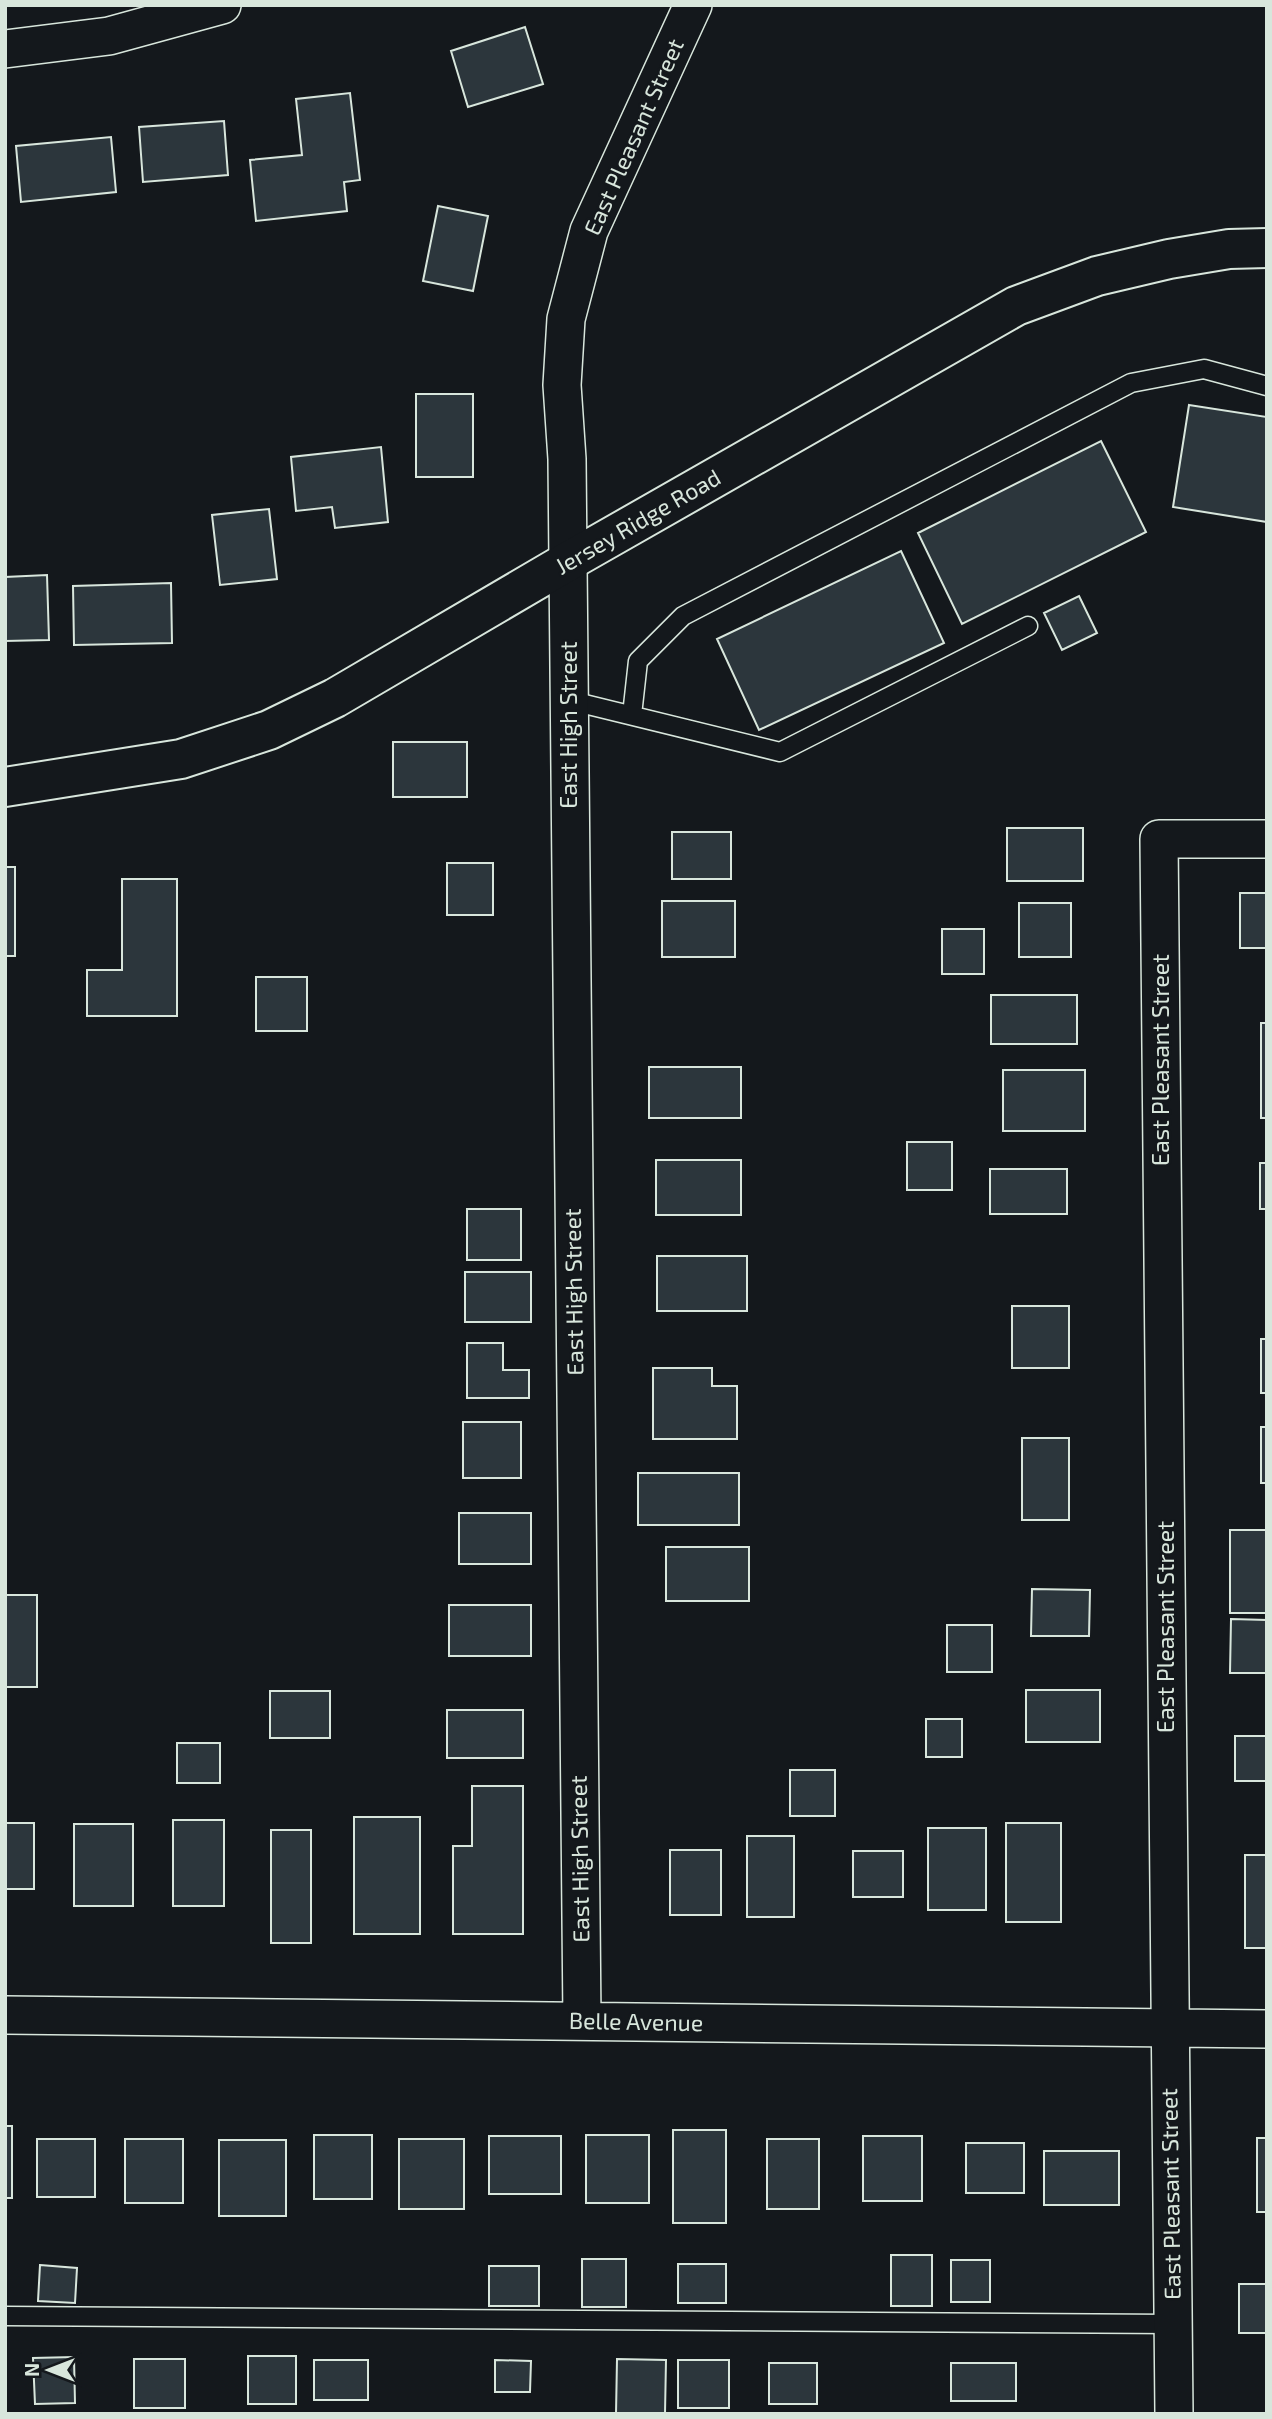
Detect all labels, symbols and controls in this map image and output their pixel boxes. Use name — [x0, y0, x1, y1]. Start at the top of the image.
street label: East Pleasant Street — [577, 34, 689, 239]
street label: Jersey Ridge Road — [550, 462, 725, 580]
street label: East High Street — [554, 641, 582, 809]
street label: East Pleasant Street — [1146, 954, 1174, 1166]
street label: East High Street — [558, 1208, 588, 1376]
street label: East Pleasant Street — [1151, 1521, 1179, 1733]
street label: East High Street — [564, 1775, 594, 1943]
street label: Belle Avenue — [569, 2006, 703, 2036]
street label: East Pleasant Street — [1154, 2088, 1186, 2300]
north arrow — [14, 2335, 84, 2405]
text: N — [20, 2363, 43, 2377]

